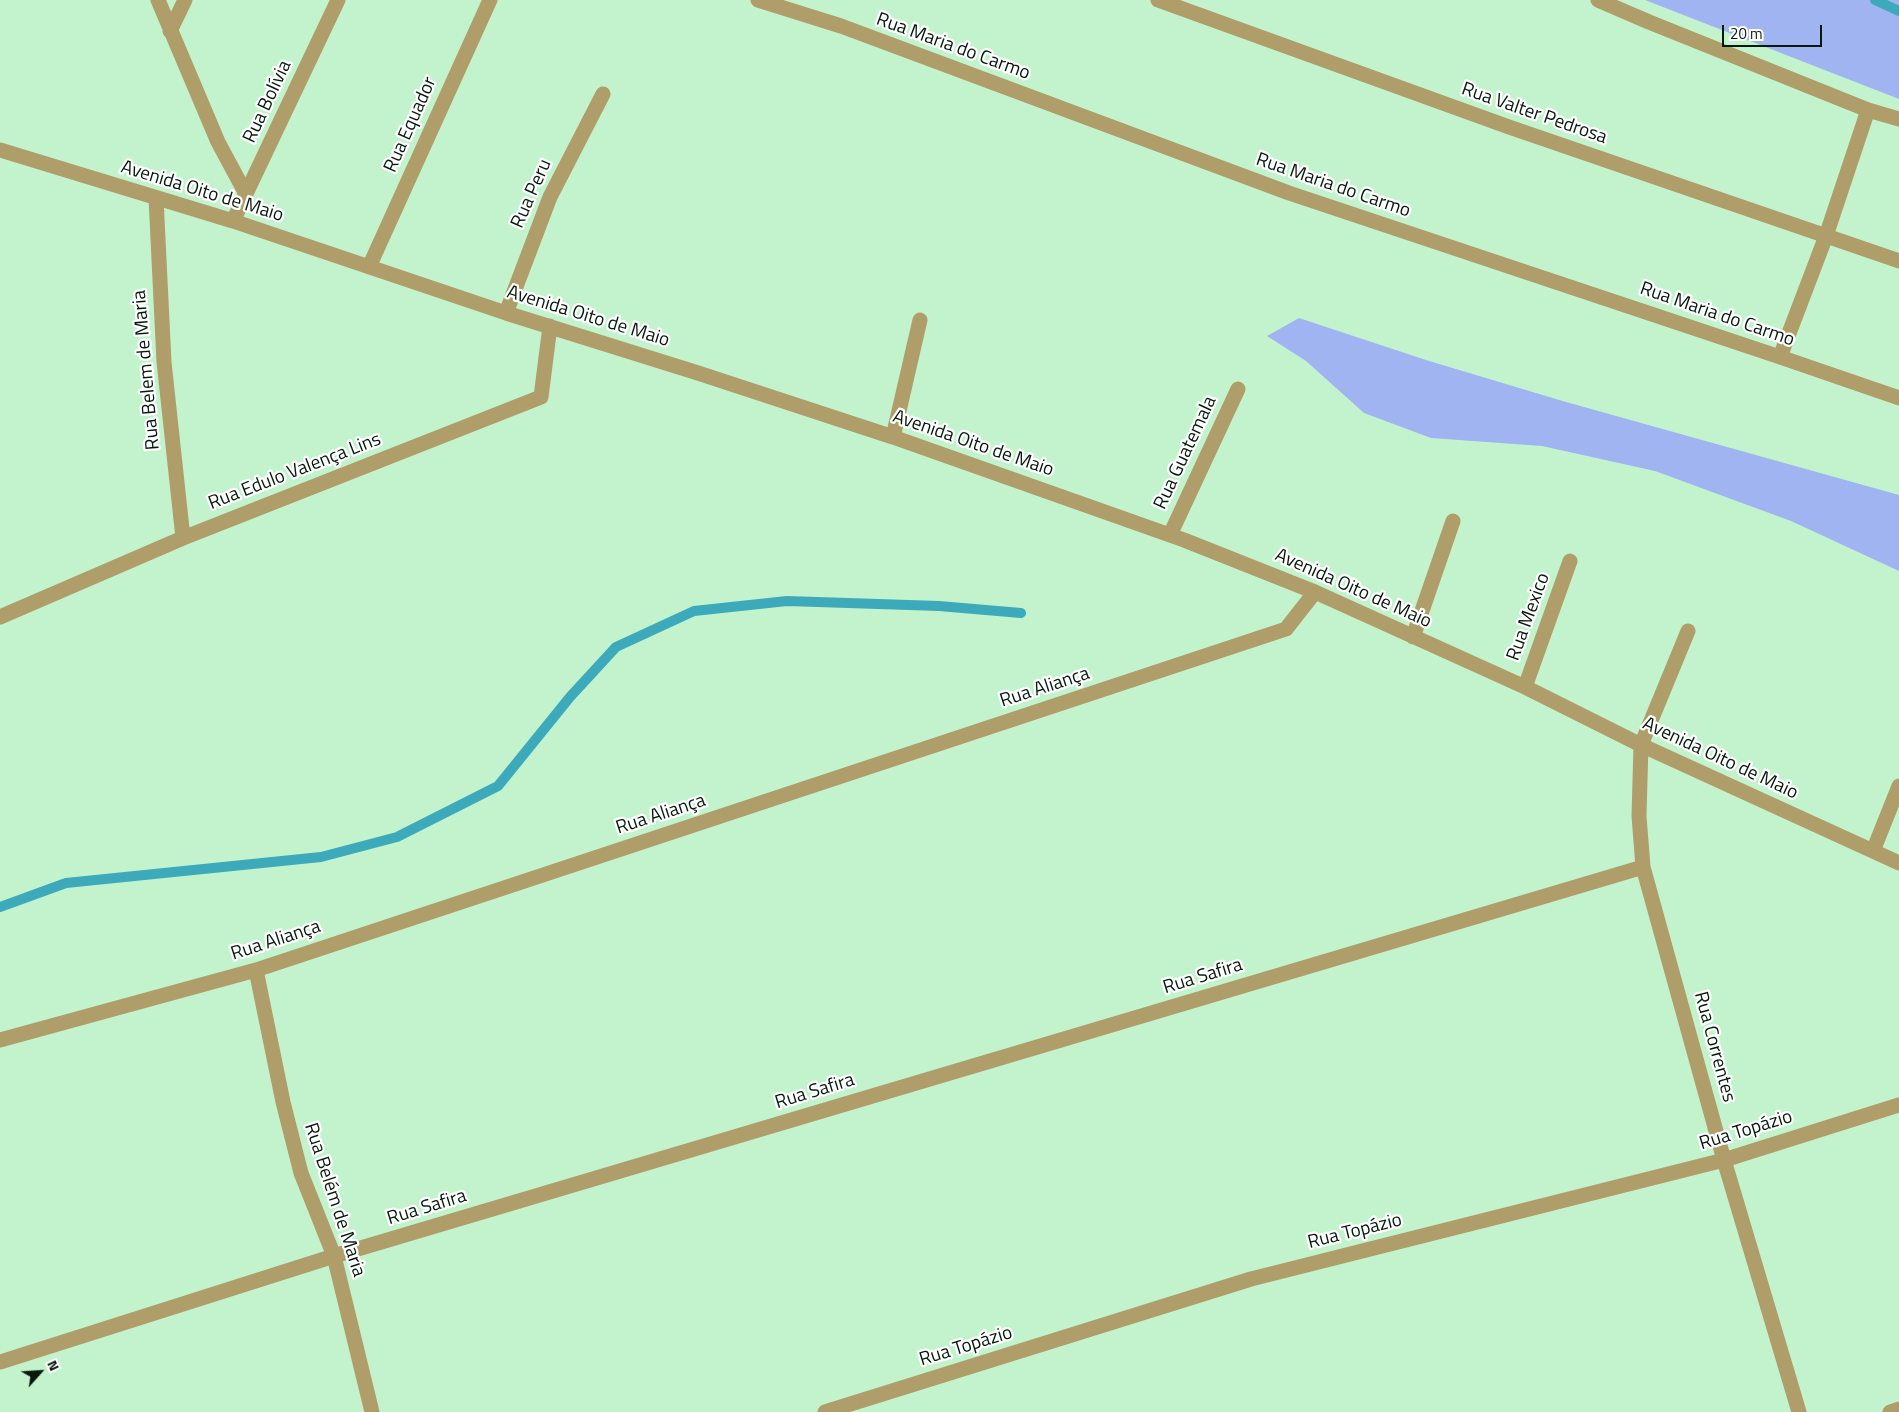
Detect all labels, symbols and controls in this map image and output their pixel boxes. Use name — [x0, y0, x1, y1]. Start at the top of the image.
street label: Rua Maria do Carmo — [873, 9, 1033, 85]
scale bar — [1724, 15, 1824, 47]
text: 20 m — [1730, 22, 1763, 45]
street label: Rua Bolívia — [239, 57, 297, 147]
street label: Rua Equador — [380, 74, 442, 176]
street label: Rua Valter Pedrosa — [1458, 78, 1610, 150]
street label: Rua Maria do Carmo — [1253, 149, 1413, 223]
street label: Avenida Oito de Maio — [118, 156, 286, 228]
street label: Rua Peru — [507, 156, 557, 232]
street label: Rua Maria do Carmo — [1637, 278, 1797, 352]
street label: Avenida Oito de Maio — [504, 281, 672, 353]
street label: Rua Belem de Maria — [129, 289, 165, 451]
street label: Rua Guatemala — [1150, 393, 1222, 513]
street label: Avenida Oito de Maio — [890, 406, 1056, 482]
street label: Rua Edulo Valença Lins — [205, 429, 385, 515]
street label: Avenida Oito de Maio — [1271, 544, 1435, 634]
street label: Rua Mexico — [1503, 570, 1555, 664]
street label: Rua Aliança — [997, 663, 1093, 713]
street label: Avenida Oito de Maio — [1639, 713, 1801, 805]
street label: Rua Aliança — [613, 790, 709, 840]
street label: Rua Aliança — [228, 916, 324, 966]
street label: Rua Safira — [1161, 954, 1245, 1000]
street label: Rua Correntes — [1688, 989, 1740, 1105]
street label: Rua Safira — [773, 1069, 857, 1115]
street label: Rua Topázio — [1697, 1106, 1795, 1156]
street label: Rua Belém de Maria — [298, 1120, 370, 1280]
street label: Rua Safira — [385, 1185, 469, 1231]
street label: Rua Topázio — [1306, 1209, 1404, 1255]
street label: Rua Topázio — [917, 1322, 1015, 1372]
north arrow — [15, 1347, 65, 1397]
text: N — [42, 1356, 65, 1374]

